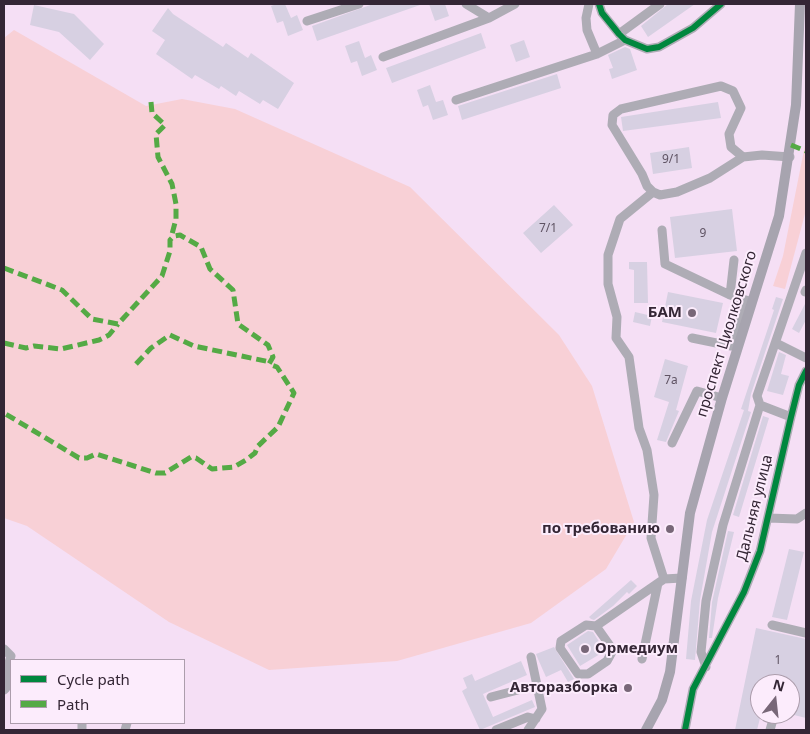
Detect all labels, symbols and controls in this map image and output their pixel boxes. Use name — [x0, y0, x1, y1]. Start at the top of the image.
house number: 9/1 — [662, 153, 680, 167]
house number: 7/1 — [539, 222, 557, 236]
house number: 9 — [700, 227, 706, 241]
street label: проспект Циолковского — [693, 249, 761, 419]
place label: БАМ — [648, 304, 682, 322]
marker: БАМ — [686, 307, 698, 319]
house number: 7а — [664, 374, 678, 388]
street label: Дальняя улица — [733, 453, 777, 563]
place label: по требованию — [542, 520, 660, 538]
marker: по требованию — [664, 523, 676, 535]
place label: Ормедиум — [595, 640, 678, 658]
marker: Ормедиум — [579, 643, 591, 655]
house number: 1 — [775, 654, 781, 668]
legend — [10, 659, 185, 724]
text: Cycle path — [57, 669, 130, 689]
north arrow — [750, 674, 800, 724]
text: N — [771, 674, 787, 696]
place label: Авторазборка — [510, 679, 618, 697]
marker: Авторазборка — [622, 682, 634, 694]
text: Path — [57, 694, 89, 714]

